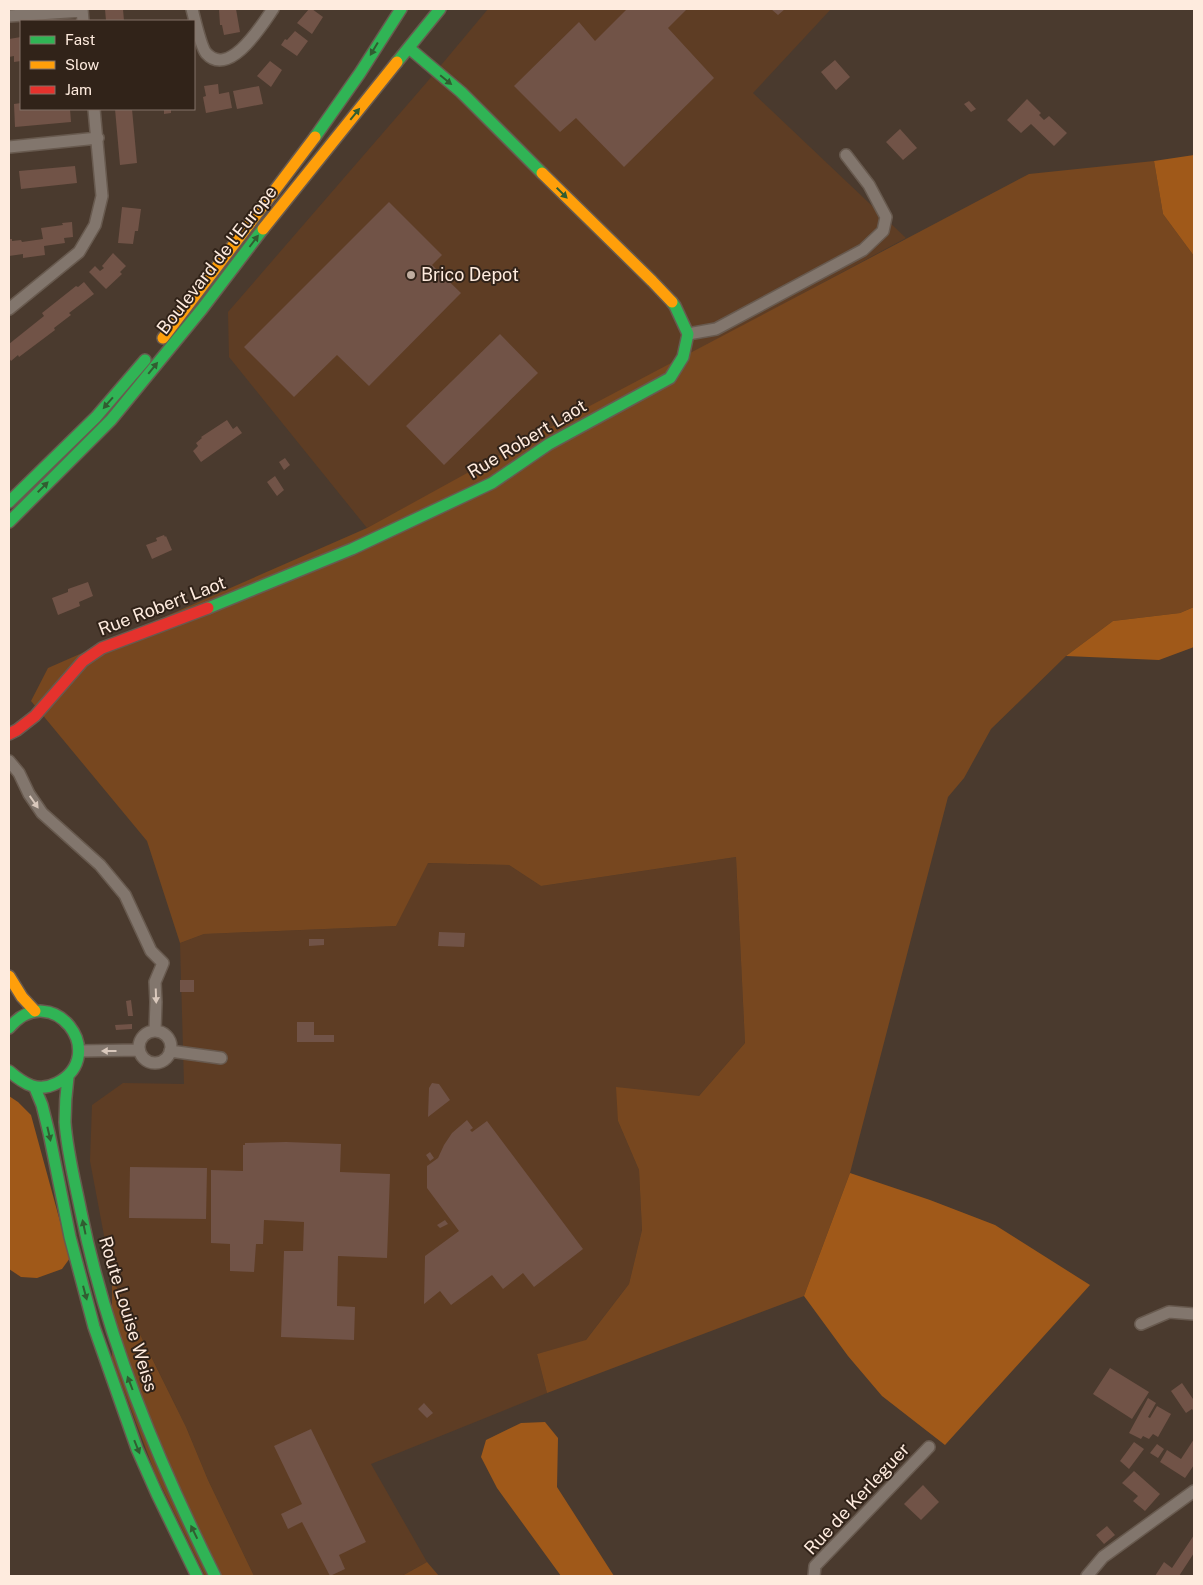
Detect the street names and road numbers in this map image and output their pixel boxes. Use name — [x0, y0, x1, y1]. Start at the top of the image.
street label: Boulevard de l'Europe — [152, 181, 281, 338]
street label: Rue Robert Laot — [464, 395, 590, 482]
street label: Rue Robert Laot — [95, 572, 229, 640]
street label: Route Louise Weiss — [95, 1234, 162, 1394]
street label: Rue de Kerleguer — [800, 1439, 914, 1559]

